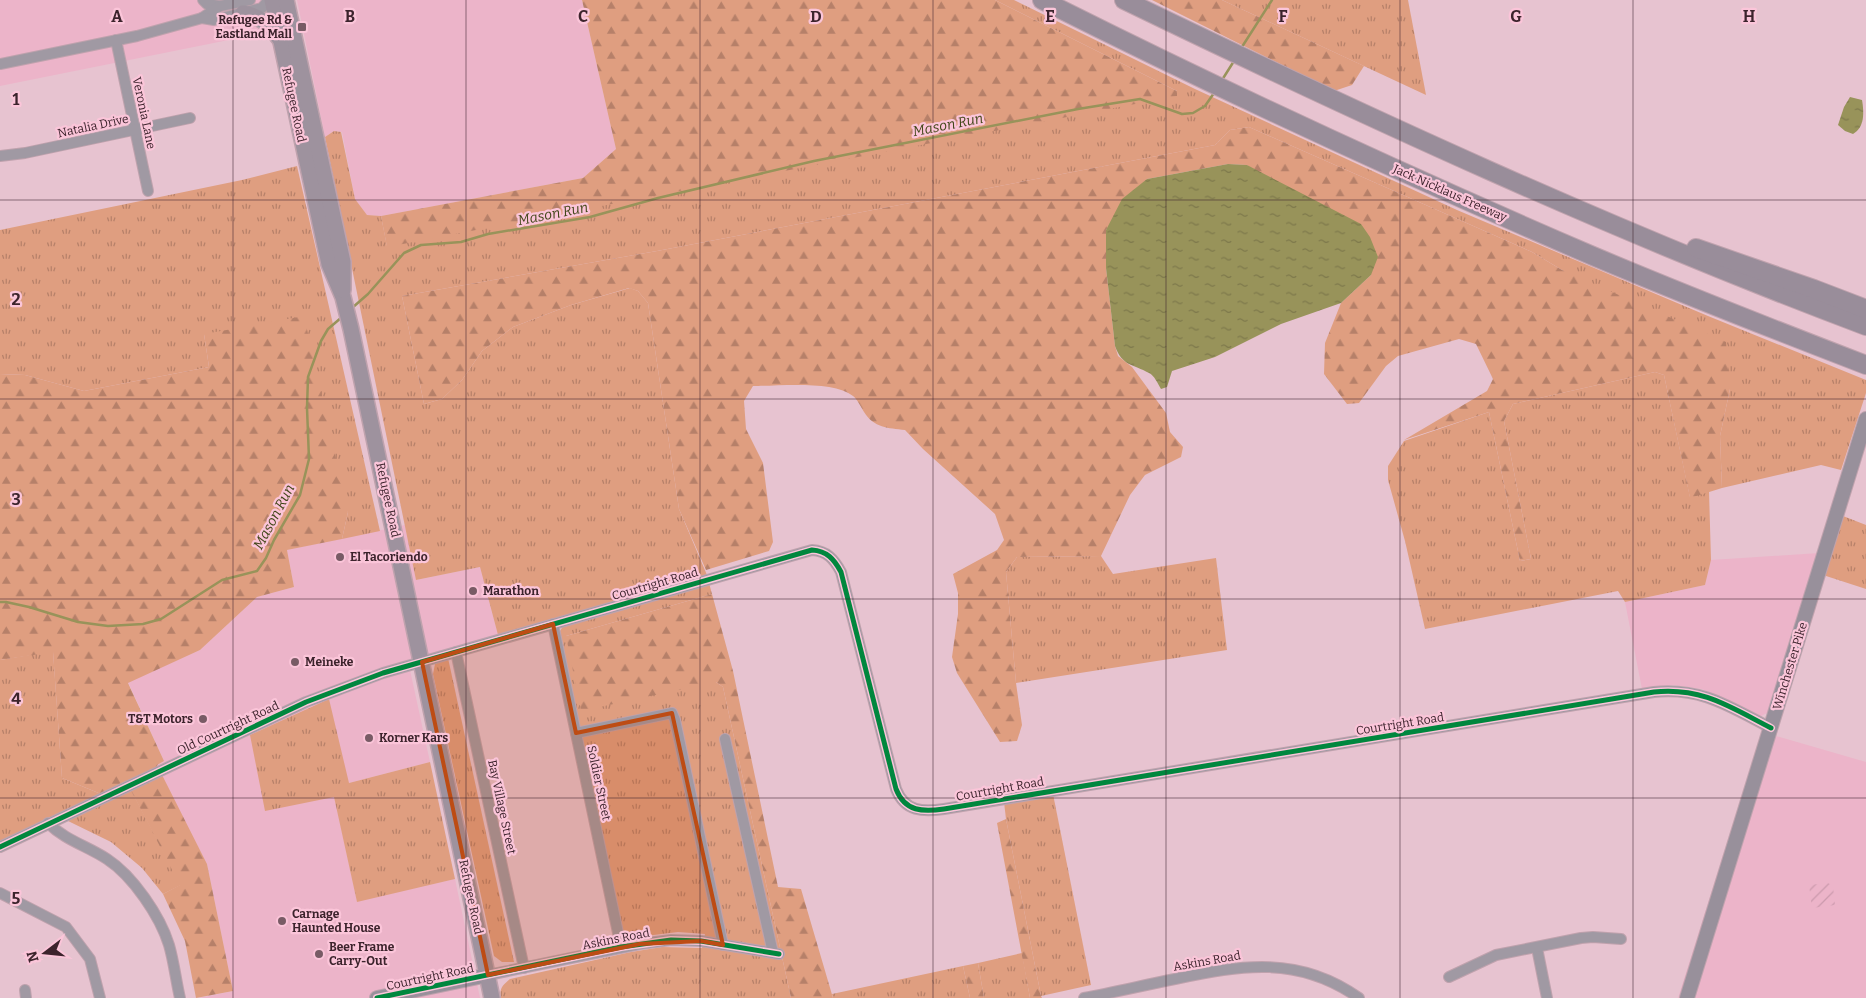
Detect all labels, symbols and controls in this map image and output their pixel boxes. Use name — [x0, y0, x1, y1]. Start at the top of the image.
text: A — [111, 7, 123, 26]
text: B — [345, 7, 355, 26]
text: C — [578, 7, 588, 26]
text: D — [810, 7, 822, 26]
text: E — [1045, 7, 1055, 26]
text: F — [1279, 7, 1288, 26]
text: G — [1510, 7, 1522, 26]
text: H — [1743, 7, 1756, 26]
place label: Refugee Rd & Eastland Mall — [216, 13, 292, 41]
marker: Refugee Rd & Eastland Mall — [296, 21, 308, 33]
street label: Refugee Road — [279, 66, 309, 144]
street label: Veronia Lane — [130, 76, 158, 150]
text: 1 — [13, 90, 20, 109]
water label: Mason Run — [911, 110, 985, 140]
street label: Natalia Drive — [56, 112, 130, 140]
street label: Jack Nicklaus Freeway — [1390, 161, 1510, 225]
water label: Mason Run — [516, 199, 590, 229]
text: 2 — [11, 290, 21, 309]
street label: Refugee Road — [373, 461, 403, 539]
water label: Mason Run — [250, 482, 298, 552]
text: 3 — [11, 490, 21, 509]
place label: El Tacoriendo — [350, 550, 428, 564]
marker: El Tacoriendo — [334, 551, 346, 563]
street label: Courtright Road — [610, 565, 700, 603]
place label: Marathon — [483, 584, 539, 598]
marker: Marathon — [467, 585, 479, 597]
street label: Winchester Pike — [1770, 621, 1810, 711]
place label: Meineke — [305, 655, 354, 669]
marker: Meineke — [289, 656, 301, 668]
text: 4 — [11, 689, 21, 708]
street label: Old Courtright Road — [175, 698, 281, 758]
street label: Courtright Road — [1355, 710, 1445, 738]
place label: T&T Motors — [128, 712, 193, 726]
marker: T&T Motors — [197, 713, 209, 725]
place label: Korner Kars — [379, 731, 448, 745]
marker: Korner Kars — [363, 732, 375, 744]
street label: Soldier Street — [584, 744, 614, 822]
street label: Bay Village Street — [485, 758, 519, 856]
street label: Courtright Road — [955, 774, 1045, 804]
street label: Refugee Road — [456, 858, 486, 936]
text: 5 — [12, 889, 21, 908]
place label: Carnage Haunted House — [292, 907, 381, 935]
marker: Carnage Haunted House — [276, 915, 288, 927]
street label: Askins Road — [581, 926, 651, 952]
north arrow — [20, 928, 70, 978]
place label: Beer Frame Carry-Out — [329, 940, 395, 968]
marker: Beer Frame Carry-Out — [313, 948, 325, 960]
street label: Askins Road — [1172, 948, 1242, 974]
text: N — [23, 949, 43, 964]
street label: Courtright Road — [385, 961, 475, 993]

